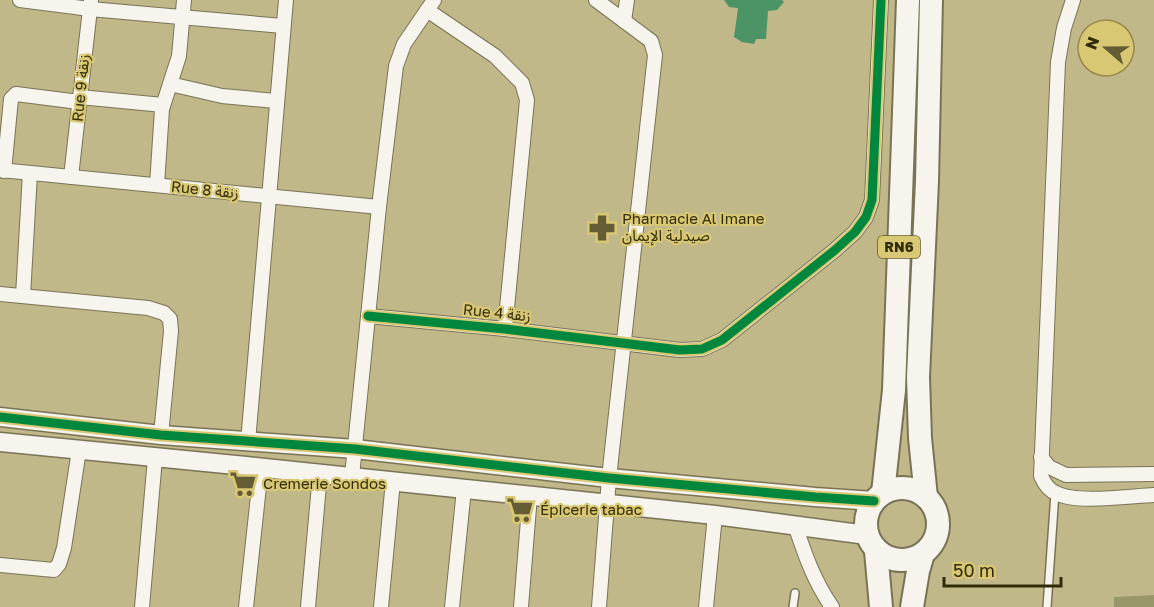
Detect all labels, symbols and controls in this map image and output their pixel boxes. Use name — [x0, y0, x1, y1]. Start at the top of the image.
north arrow — [1076, 18, 1136, 78]
text: N — [1080, 34, 1103, 52]
street label: Rue 9 زنقة — [67, 53, 94, 123]
street label: Rue 8 زنقة — [170, 176, 240, 203]
place label: Pharmacie Al Imane صيدلية الإيمان — [622, 209, 765, 246]
pharmacy icon: Pharmacie Al Imane صيدلية الإيمان — [587, 213, 617, 243]
road number: RN6 — [878, 236, 920, 258]
street label: Rue 4 زنقة — [462, 299, 532, 326]
supermarket icon: Cremerie Sondos — [228, 469, 258, 499]
place label: Cremerie Sondos — [263, 474, 386, 492]
supermarket icon: Épicerie tabac — [505, 495, 535, 525]
place label: Épicerie tabac — [540, 500, 642, 518]
scale bar — [944, 550, 1061, 588]
text: 50 m — [953, 559, 995, 581]

